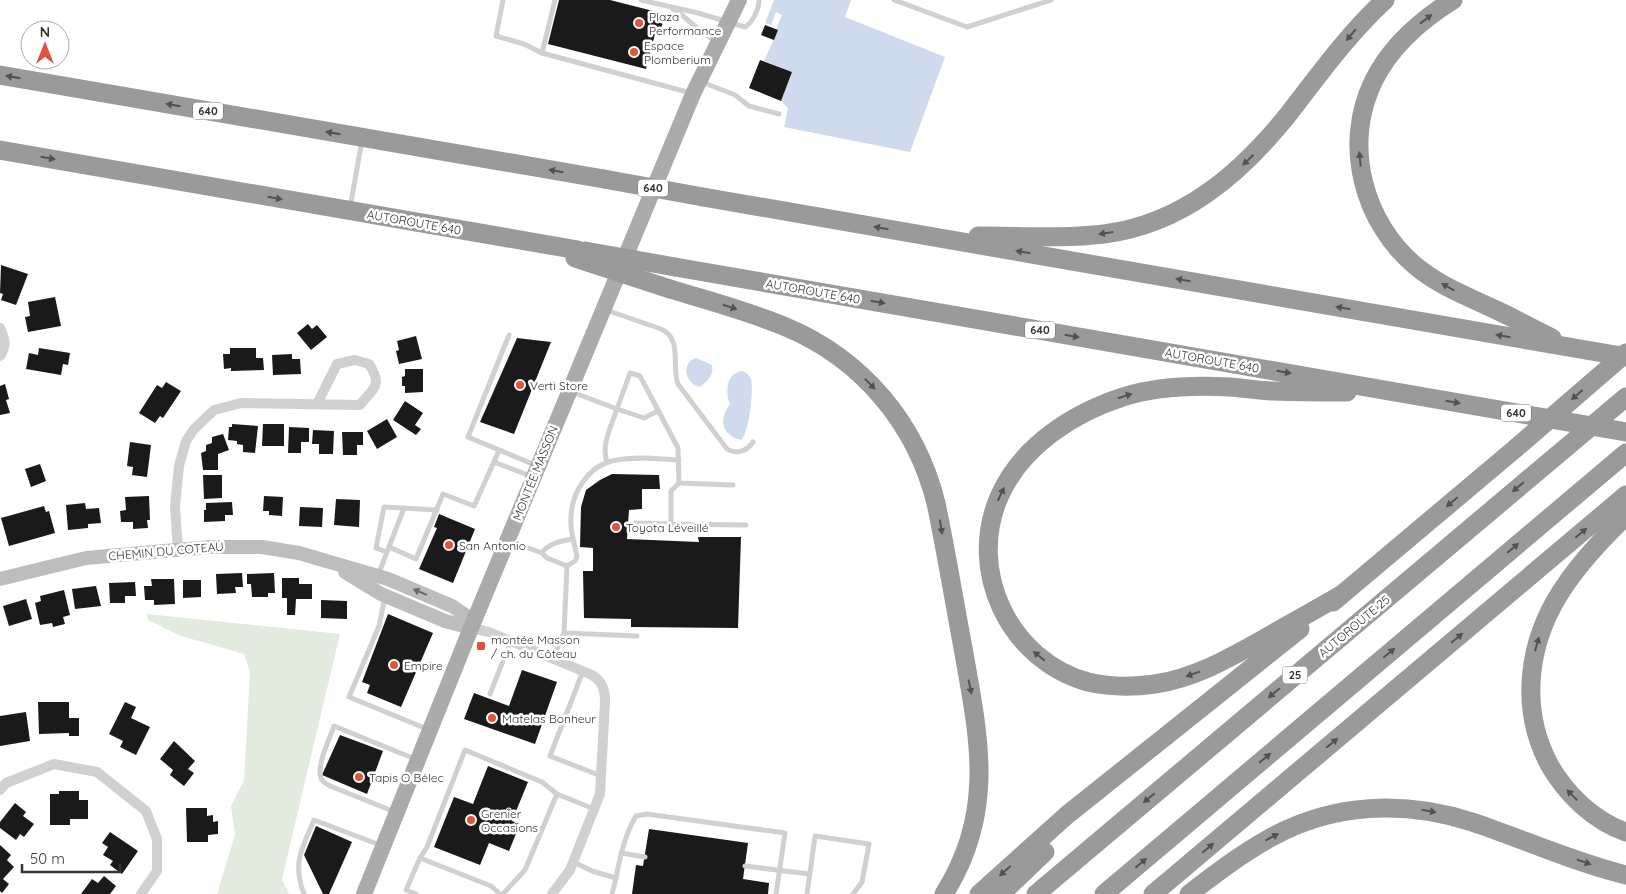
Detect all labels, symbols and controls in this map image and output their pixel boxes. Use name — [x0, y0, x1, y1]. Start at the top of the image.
place label: Plaza Performance — [649, 9, 722, 38]
one-way arrow — [1419, 14, 1432, 25]
marker: Plaza Performance — [633, 17, 645, 29]
north arrow — [20, 20, 70, 70]
text: N — [40, 23, 50, 41]
one-way arrow — [1346, 29, 1357, 42]
place label: Espace Plomberium — [644, 38, 711, 67]
marker: Espace Plomberium — [628, 46, 640, 58]
one-way arrow — [5, 73, 21, 81]
one-way arrow — [165, 100, 181, 108]
road number: 640 — [193, 102, 223, 120]
one-way arrow — [325, 128, 341, 136]
one-way arrow — [1355, 151, 1363, 167]
one-way arrow — [1242, 154, 1254, 166]
one-way arrow — [40, 155, 56, 163]
one-way arrow — [547, 167, 563, 175]
road number: 640 — [638, 180, 668, 197]
one-way arrow — [267, 194, 283, 202]
street label: AUTOROUTE 640 — [366, 206, 462, 238]
one-way arrow — [873, 223, 889, 231]
one-way arrow — [1097, 229, 1113, 237]
one-way arrow — [1014, 248, 1030, 256]
street label: AUTOROUTE 640 — [765, 275, 861, 307]
one-way arrow — [1174, 276, 1190, 284]
one-way arrow — [1441, 283, 1454, 292]
one-way arrow — [870, 299, 886, 307]
one-way arrow — [722, 303, 737, 311]
one-way arrow — [1335, 303, 1351, 311]
road number: 640 — [1025, 322, 1055, 338]
one-way arrow — [1495, 331, 1511, 339]
one-way arrow — [1065, 332, 1081, 340]
street label: AUTOROUTE 640 — [1164, 344, 1260, 376]
one-way arrow — [1277, 369, 1293, 377]
one-way arrow — [864, 377, 876, 389]
place label: Verti Store — [530, 378, 588, 393]
marker: Verti Store — [514, 379, 526, 391]
one-way arrow — [1572, 389, 1584, 401]
one-way arrow — [1118, 392, 1133, 400]
one-way arrow — [1446, 398, 1462, 406]
road number: 640 — [1501, 404, 1531, 422]
street label: MONTÉE MASSON — [509, 423, 561, 523]
one-way arrow — [1513, 481, 1525, 493]
one-way arrow — [997, 487, 1005, 501]
one-way arrow — [1446, 496, 1458, 508]
one-way arrow — [937, 519, 945, 535]
place label: Toyota Léveillé — [626, 520, 709, 535]
marker: Toyota Léveillé — [610, 521, 622, 533]
one-way arrow — [1574, 528, 1587, 539]
street label: CHEMIN DU COTEAU — [108, 538, 224, 564]
place label: San Antonio — [459, 538, 526, 553]
marker: San Antonio — [443, 539, 455, 551]
one-way arrow — [1507, 543, 1519, 554]
one-way arrow — [413, 588, 427, 596]
street label: AUTOROUTE 25 — [1315, 592, 1393, 660]
place label: montée Masson / ch. du Côteau — [491, 632, 580, 661]
one-way arrow — [1450, 632, 1462, 644]
one-way arrow — [1534, 636, 1542, 651]
marker: montée Masson / ch. du Côteau — [475, 640, 487, 652]
one-way arrow — [1382, 647, 1395, 658]
one-way arrow — [1032, 650, 1045, 661]
place label: Empire — [404, 658, 443, 673]
marker: Empire — [388, 659, 400, 671]
road number: 25 — [1282, 666, 1308, 684]
one-way arrow — [1185, 671, 1200, 678]
one-way arrow — [966, 679, 974, 695]
one-way arrow — [1268, 687, 1280, 699]
place label: Matelas Bonheur — [502, 711, 596, 726]
marker: Matelas Bonheur — [486, 712, 498, 724]
one-way arrow — [1326, 737, 1338, 749]
one-way arrow — [1258, 752, 1271, 763]
place label: Tapis O Bélec — [369, 770, 444, 785]
marker: Tapis O Bélec — [353, 771, 365, 783]
one-way arrow — [1566, 789, 1578, 801]
one-way arrow — [1144, 792, 1156, 804]
place label: Grenier Occasions — [481, 806, 538, 835]
one-way arrow — [1422, 808, 1438, 816]
marker: Grenier Occasions — [465, 814, 477, 826]
one-way arrow — [1265, 833, 1280, 841]
scale bar — [22, 842, 120, 874]
one-way arrow — [1202, 842, 1215, 853]
text: 50 m — [30, 849, 65, 868]
one-way arrow — [1134, 857, 1147, 868]
one-way arrow — [1576, 859, 1591, 866]
one-way arrow — [1000, 865, 1012, 877]

